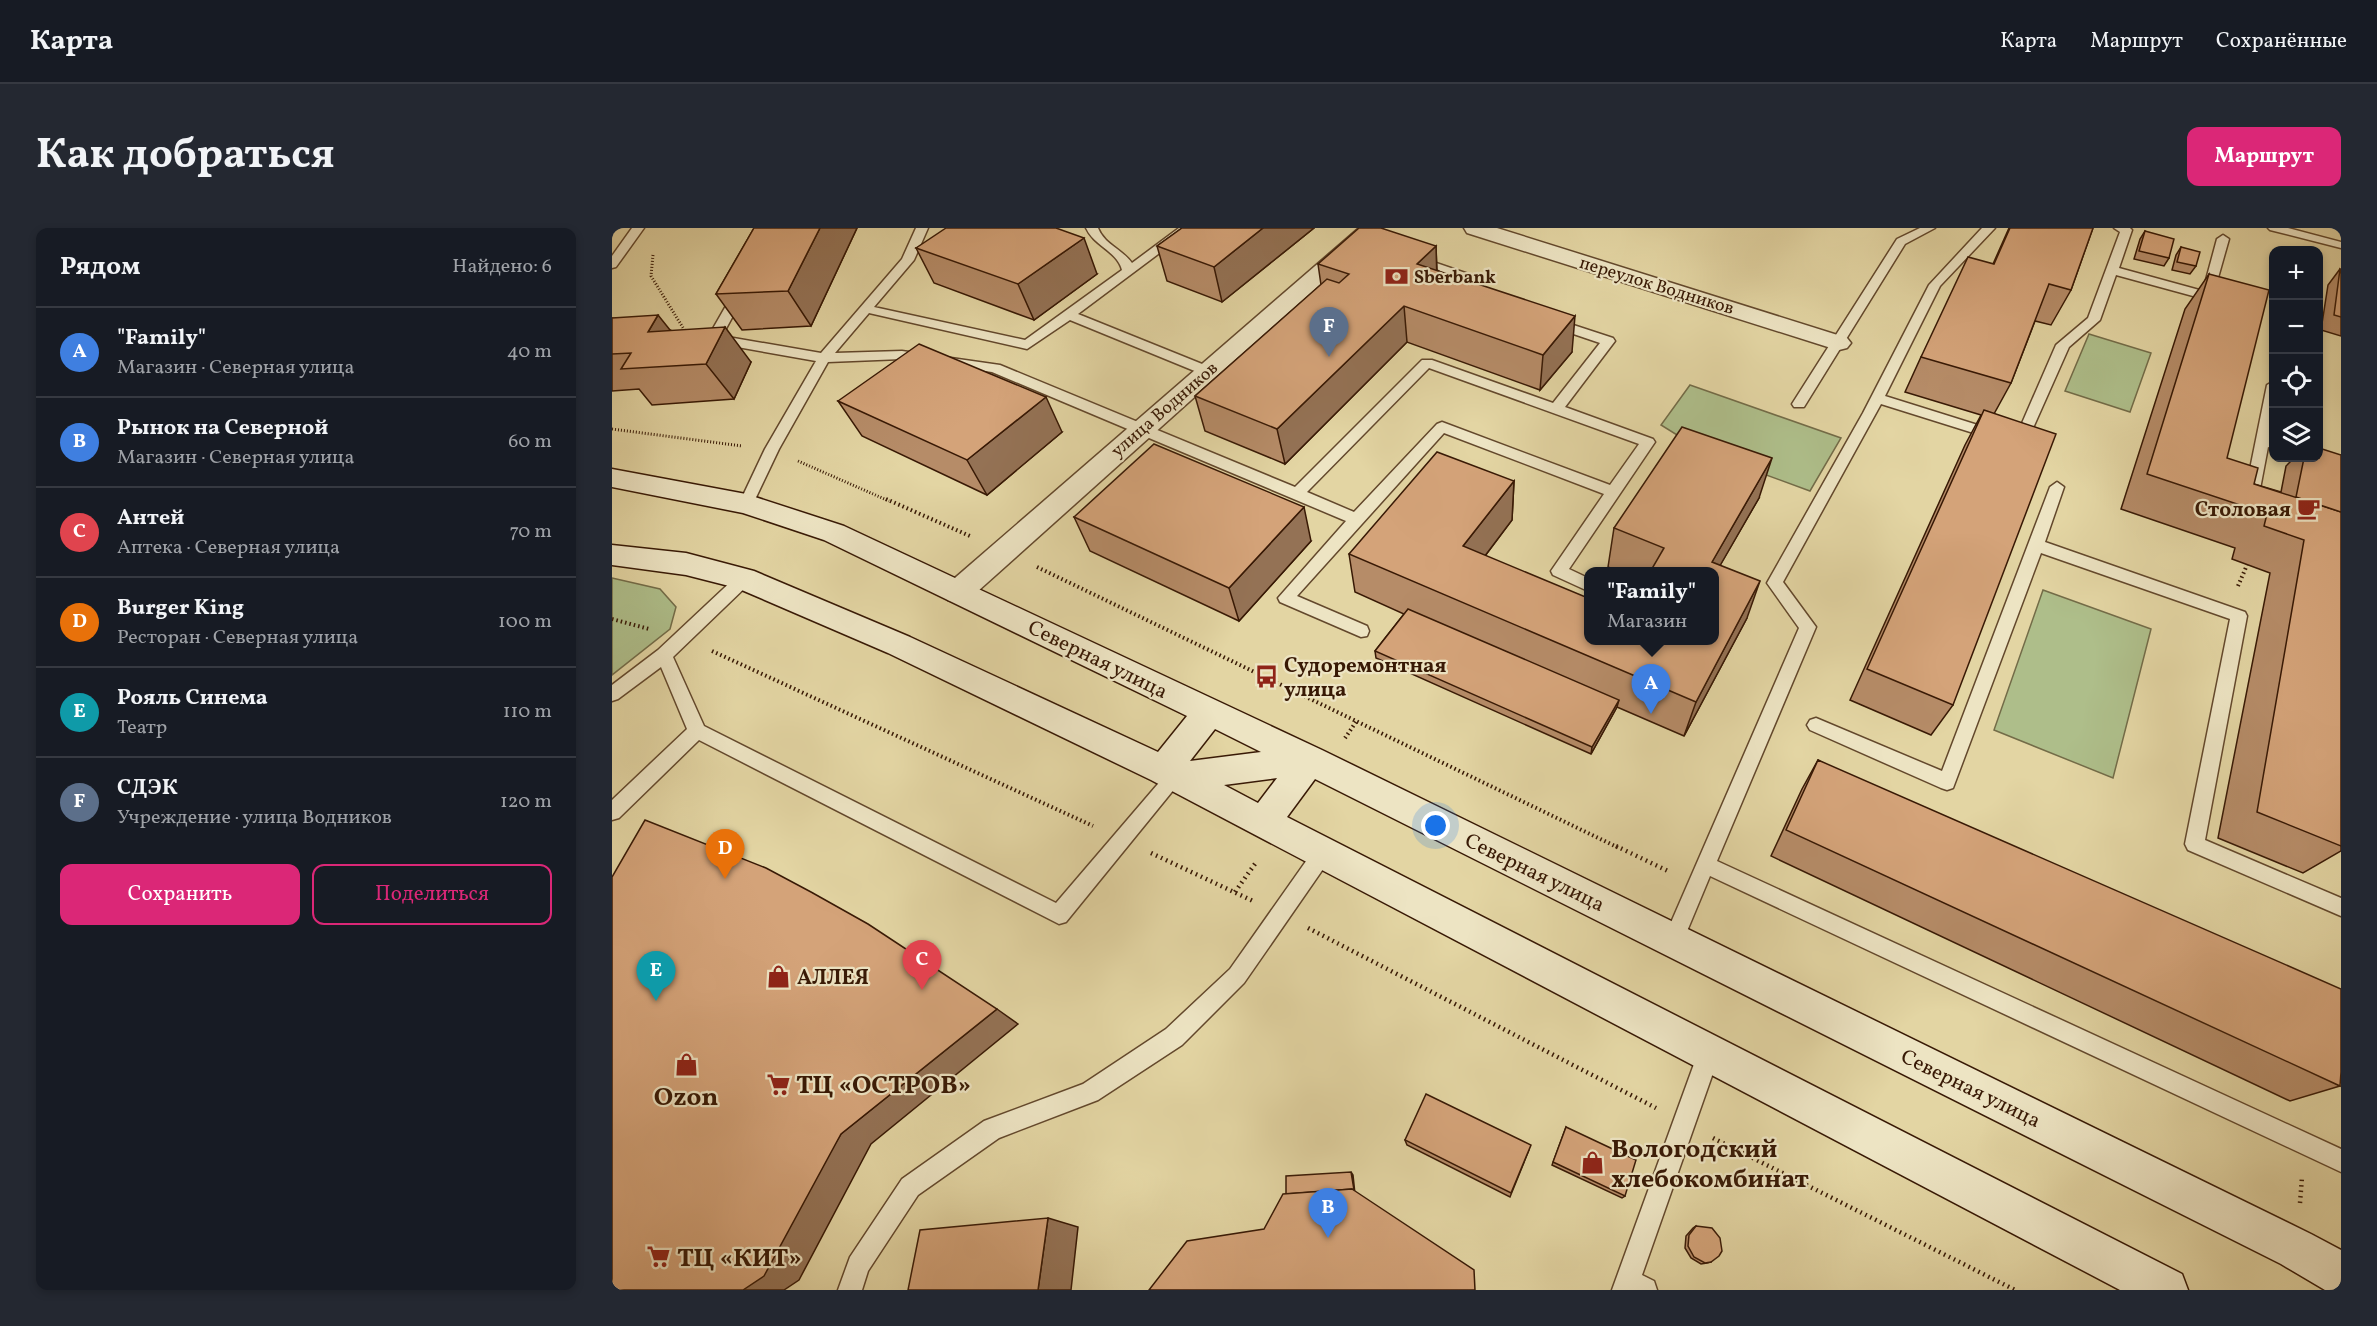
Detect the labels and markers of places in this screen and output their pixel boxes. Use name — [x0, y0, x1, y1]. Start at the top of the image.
bank icon: Sberbank — [1383, 264, 1409, 290]
place label: Sberbank — [1414, 266, 1496, 291]
pin: F — [1310, 308, 1348, 357]
place label: Столовая — [2195, 496, 2291, 525]
cafe icon: Столовая — [2296, 496, 2322, 522]
place label: Судоремонтная улица — [1284, 652, 1447, 705]
bus stop icon: Судоремонтная улица — [1253, 664, 1279, 690]
pin: A — [1632, 664, 1670, 714]
pin: D — [706, 830, 744, 879]
pin: C — [902, 940, 942, 990]
pin: E — [636, 952, 675, 1001]
shop icon: АЛЛЕЯ — [766, 964, 792, 990]
place label: АЛЛЕЯ — [797, 964, 869, 993]
shop icon: Ozon — [673, 1052, 699, 1078]
place label: ТЦ «ОСТРОВ» — [796, 1068, 971, 1104]
supermarket icon: ТЦ «ОСТРОВ» — [765, 1071, 791, 1097]
place label: Ozon — [654, 1080, 718, 1116]
place label: Вологодский хлебокомбинат — [1611, 1132, 1809, 1198]
shop icon: Вологодский хлебокомбинат — [1580, 1150, 1606, 1176]
pin: B — [1308, 1188, 1348, 1238]
place label: ТЦ «КИТ» — [677, 1241, 802, 1277]
supermarket icon: ТЦ «КИТ» — [646, 1244, 672, 1270]

